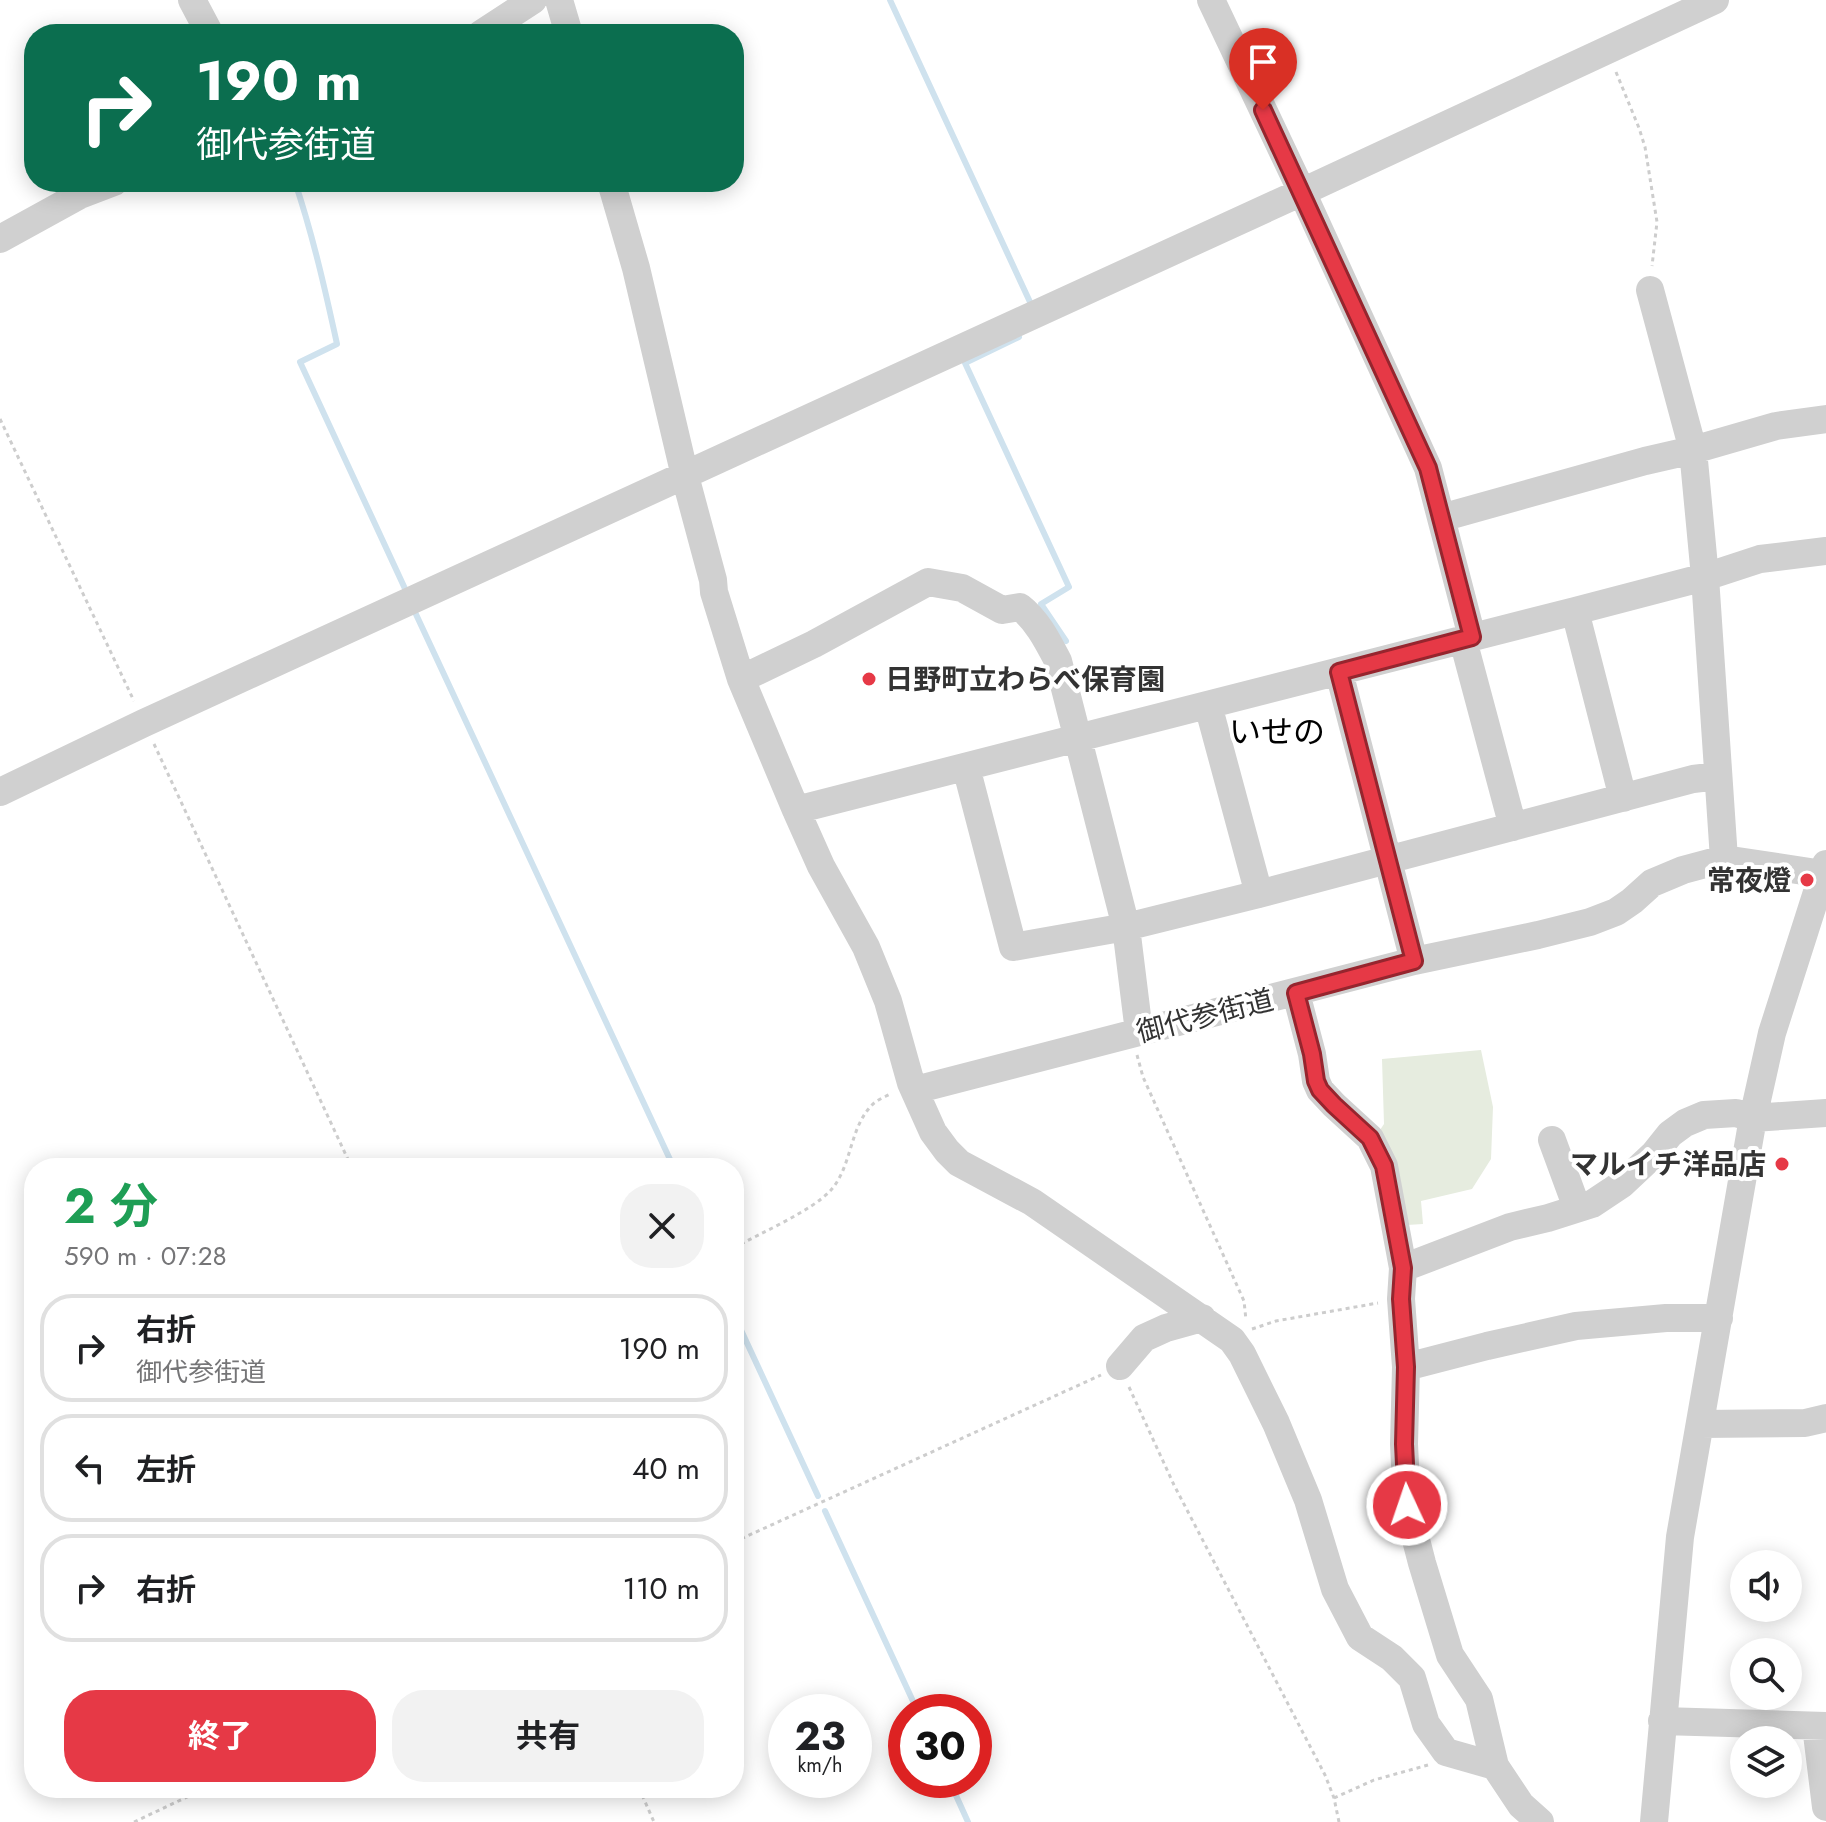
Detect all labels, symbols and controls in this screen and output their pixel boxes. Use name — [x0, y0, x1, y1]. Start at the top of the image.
pin — [1229, 28, 1297, 110]
text: 190 m — [196, 40, 362, 121]
icon: arrive — [1241, 40, 1285, 84]
icon: right — [64, 56, 168, 160]
text: 御代参街道 — [196, 118, 376, 170]
place label: 日野町立わらべ保育園 — [885, 659, 1165, 700]
marker: 日野町立わらべ保育園 — [860, 670, 878, 688]
district label: いせの — [1229, 709, 1325, 755]
place label: 常夜燈 — [1707, 860, 1791, 901]
marker: 常夜燈 — [1798, 871, 1816, 889]
street label: 御代参街道 — [1132, 979, 1278, 1053]
place label: マルイチ洋品店 — [1570, 1144, 1766, 1185]
marker: マルイチ洋品店 — [1773, 1155, 1791, 1173]
text: 2 分 — [64, 1172, 158, 1241]
button: close — [620, 1184, 704, 1268]
text: 590 m · 07:28 — [64, 1237, 227, 1275]
text: 右折 — [136, 1308, 196, 1351]
icon: right — [68, 1326, 112, 1370]
text: 190 m — [619, 1327, 700, 1370]
text: 御代参街道 — [136, 1353, 266, 1391]
icon: left — [68, 1446, 112, 1490]
text: 40 m — [632, 1447, 700, 1490]
text: 左折 — [136, 1448, 196, 1491]
position arrow — [1365, 1463, 1449, 1547]
map controls — [1730, 1550, 1802, 1798]
button: sound — [1730, 1550, 1802, 1622]
icon: right — [68, 1566, 112, 1610]
text: 110 m — [623, 1567, 700, 1610]
text: 右折 — [136, 1568, 196, 1611]
button: search — [1730, 1638, 1802, 1710]
button: 終了 — [64, 1690, 376, 1782]
button: 共有 — [392, 1690, 704, 1782]
speed limit sign: 30 — [888, 1694, 992, 1798]
text: 23 — [794, 1707, 846, 1765]
button: layers — [1730, 1726, 1802, 1798]
text: km/h — [797, 1751, 843, 1780]

